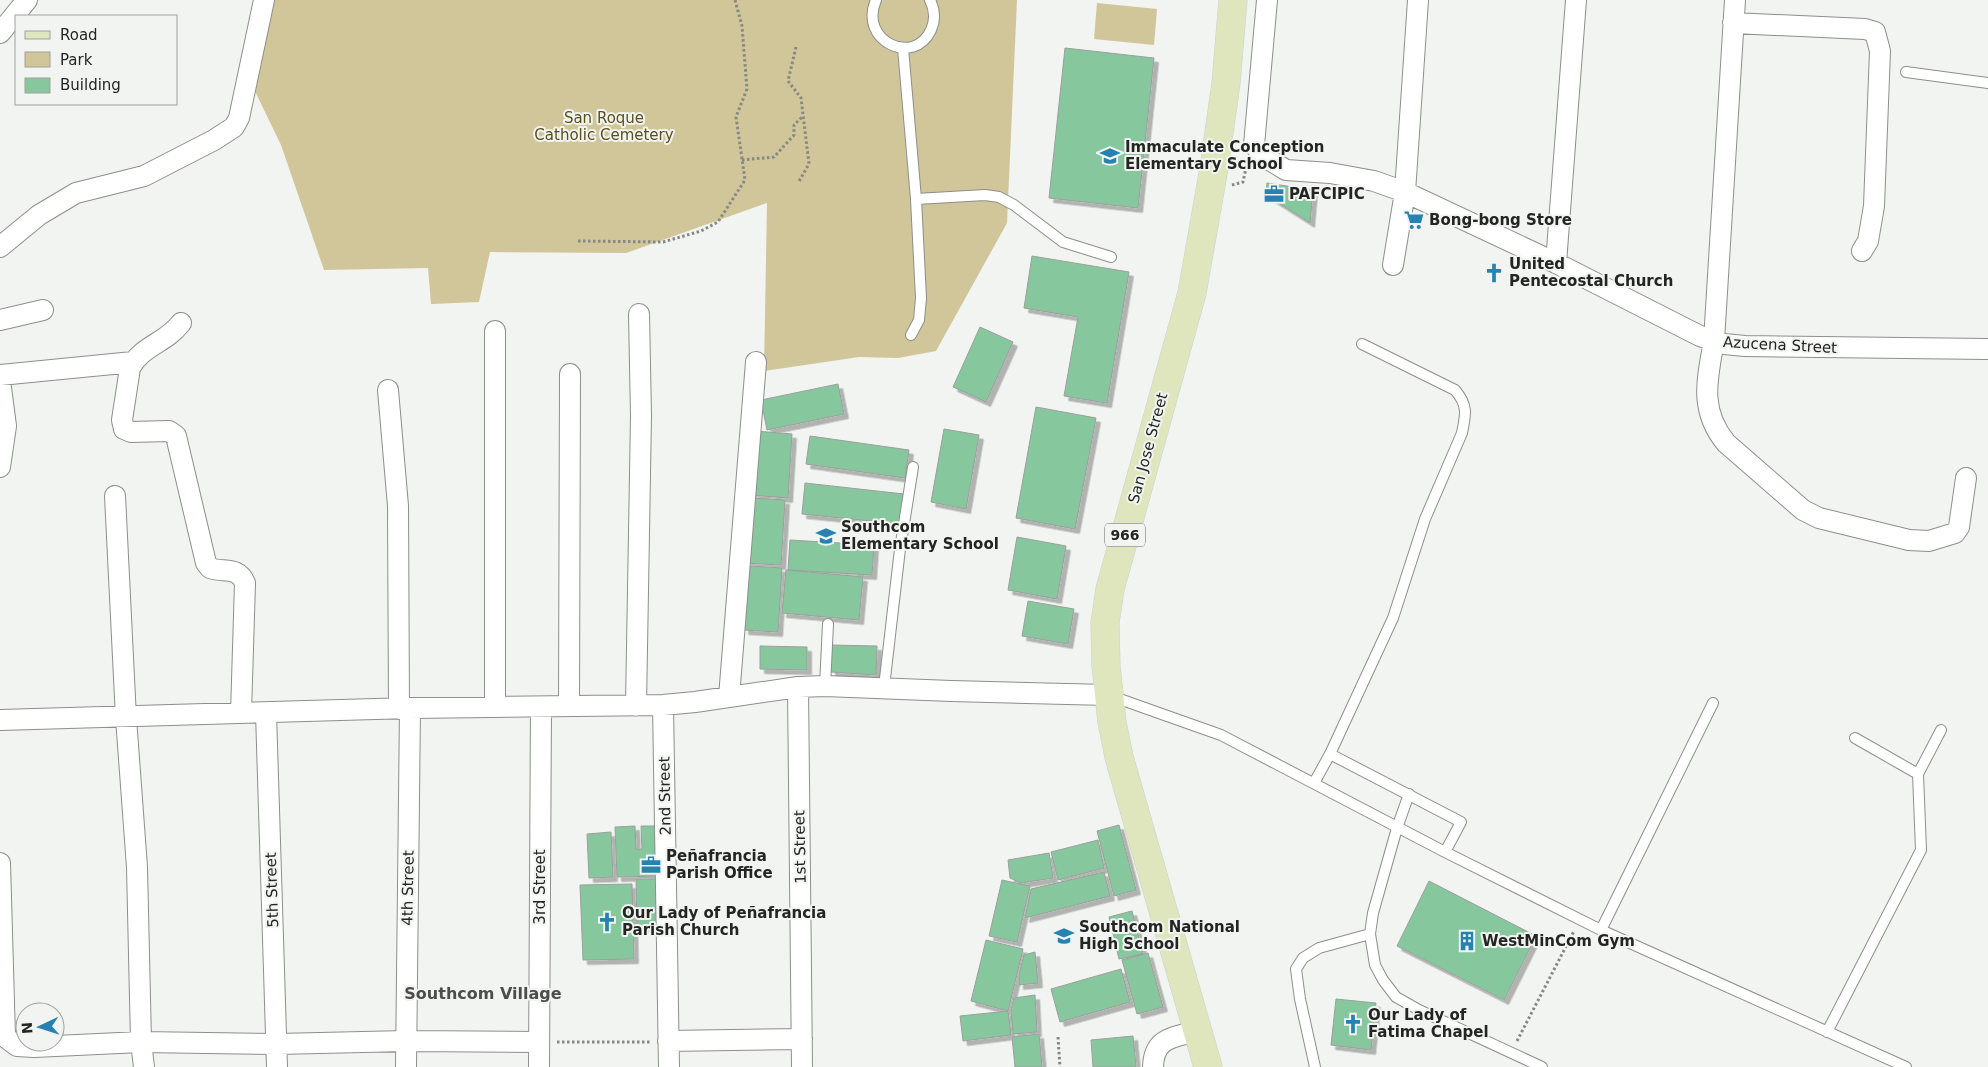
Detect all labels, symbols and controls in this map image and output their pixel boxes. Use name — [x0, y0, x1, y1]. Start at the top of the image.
legend — [15, 15, 178, 105]
text: Road — [60, 26, 98, 44]
text: Park — [60, 51, 93, 69]
text: Building — [60, 76, 121, 94]
park label: San Roque Catholic Cemetery — [534, 109, 674, 144]
place label: Immaculate Conception Elementary School — [1125, 138, 1324, 173]
school or university icon: Immaculate Conception Elementary School — [1099, 145, 1121, 167]
office icon: PAFCIPIC — [1263, 183, 1285, 205]
place label: PAFCIPIC — [1289, 185, 1365, 203]
supermarket icon: Bong-bong Store — [1403, 209, 1425, 231]
place label: Bong-bong Store — [1429, 211, 1572, 229]
place label: United Pentecostal Church — [1509, 255, 1673, 290]
church icon: United Pentecostal Church — [1483, 262, 1505, 284]
street label: Azucena Street — [1723, 333, 1838, 357]
street label: San Jose Street — [1125, 391, 1171, 505]
place label: Southcom Elementary School — [841, 518, 999, 553]
road number: 966 — [1105, 524, 1145, 546]
school or university icon: Southcom Elementary School — [815, 525, 837, 547]
street label: 2nd Street — [655, 756, 675, 836]
street label: 1st Street — [790, 810, 810, 884]
place label: Peñafrancia Parish Office — [666, 847, 773, 882]
street label: 3rd Street — [531, 849, 549, 925]
street label: 4th Street — [398, 850, 418, 926]
street label: 5th Street — [262, 852, 282, 928]
office icon: Peñafrancia Parish Office — [640, 854, 662, 876]
place label: Our Lady of Peñafrancia Parish Church — [622, 904, 826, 939]
church icon: Our Lady of Peñafrancia Parish Church — [596, 911, 618, 933]
place label: Southcom National High School — [1079, 918, 1240, 953]
school or university icon: Southcom National High School — [1053, 925, 1075, 947]
building icon: WestMinCom Gym — [1456, 930, 1478, 952]
place label: WestMinCom Gym — [1482, 932, 1635, 950]
district label: Southcom Village — [404, 984, 562, 1003]
north arrow — [15, 1002, 65, 1052]
place label: Our Lady of Fatima Chapel — [1368, 1006, 1489, 1041]
church icon: Our Lady of Fatima Chapel — [1342, 1013, 1364, 1035]
text: N — [19, 1022, 35, 1034]

